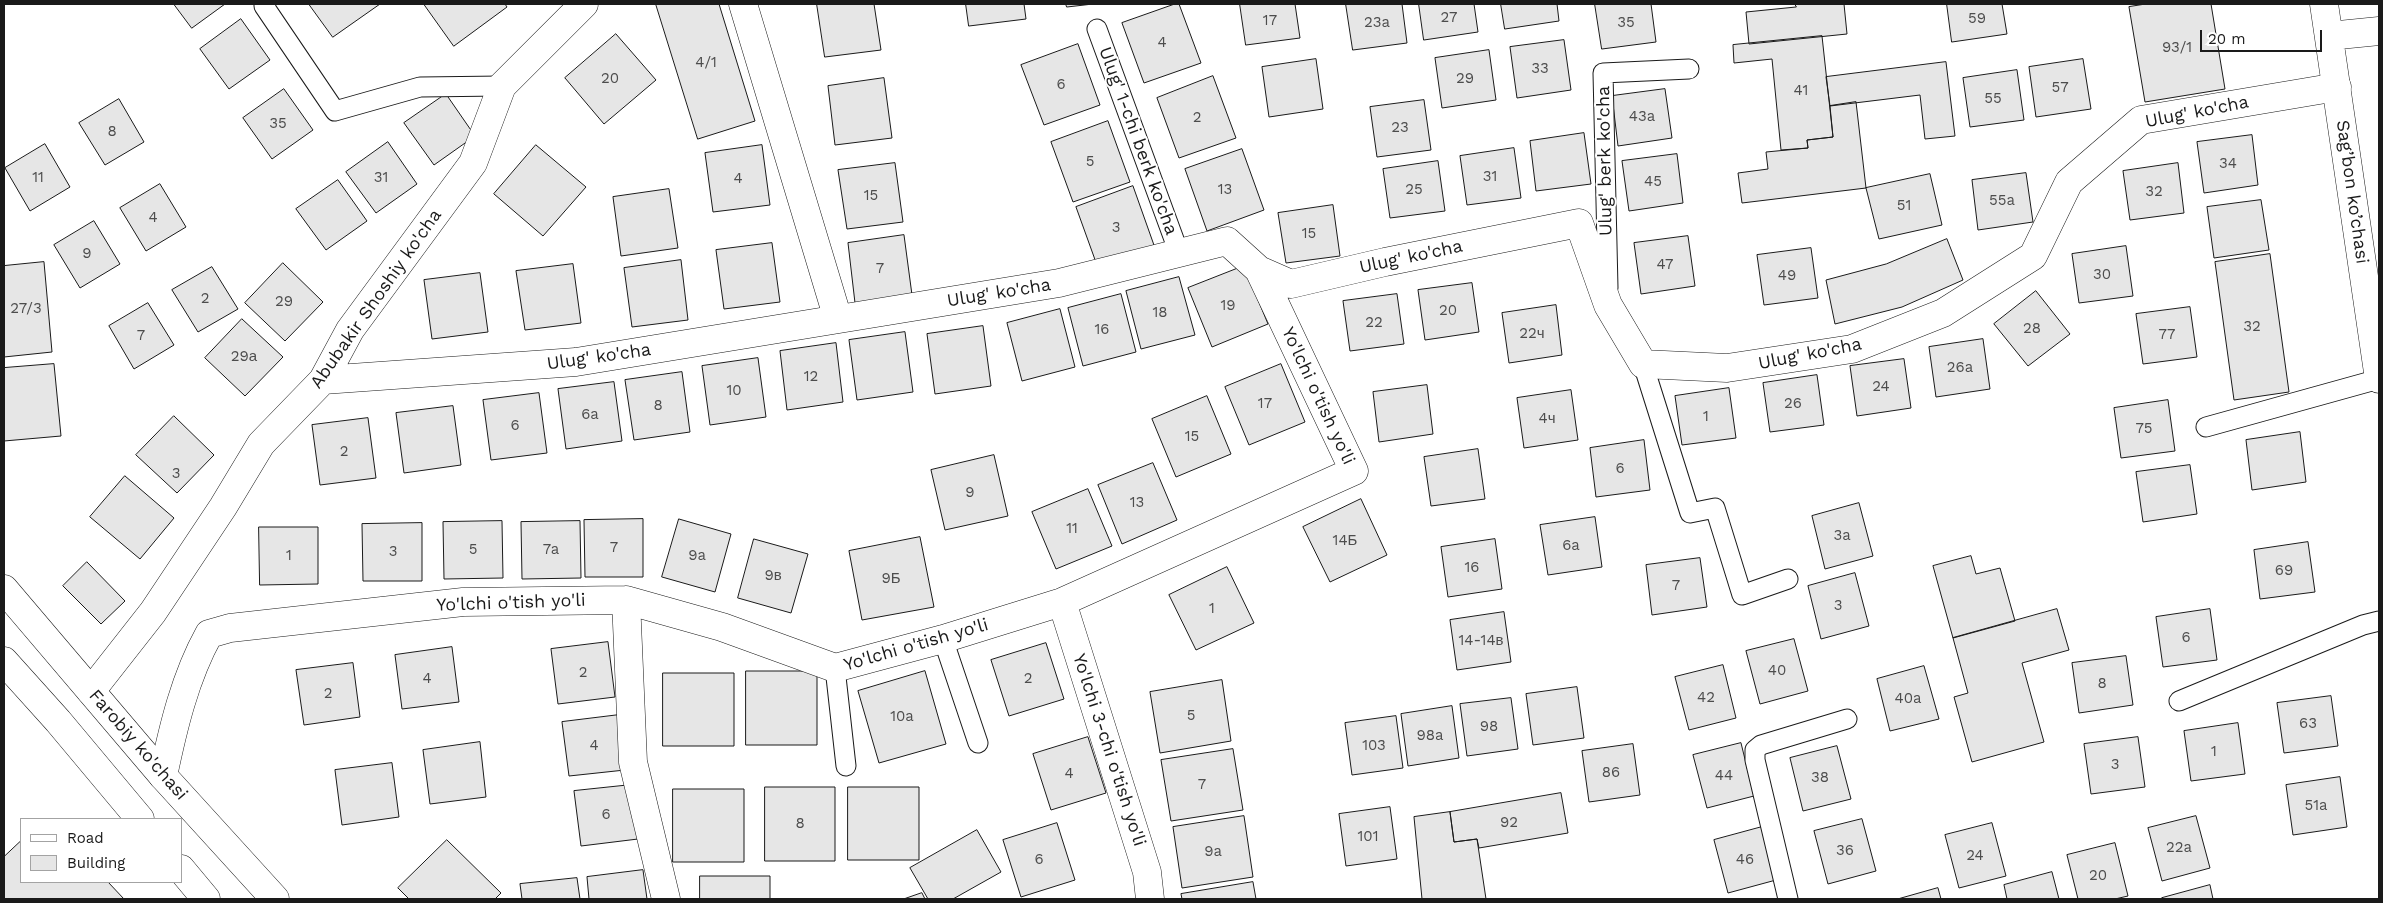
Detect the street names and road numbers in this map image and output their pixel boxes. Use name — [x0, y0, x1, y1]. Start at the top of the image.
street label: Ulug' 1-chi berk ko'cha — [1094, 44, 1182, 238]
street label: Ulug' berk ko'cha — [1593, 86, 1617, 236]
street label: Ulug' ko'cha — [2143, 91, 2251, 133]
street label: Sag’bon ko’chasi — [2331, 119, 2373, 265]
street label: Abubakir Shoshiy ko'cha — [306, 205, 446, 393]
street label: Ulug' ko'cha — [1357, 236, 1465, 278]
street label: Ulug' ko'cha — [945, 274, 1053, 312]
street label: Yo'lchi o'tish yo'li — [1277, 324, 1359, 468]
street label: Ulug' ko'cha — [1756, 333, 1864, 375]
street label: Ulug' ko'cha — [546, 339, 652, 375]
street label: Yo'lchi o'tish yo'li — [436, 590, 586, 616]
street label: Yo'lchi o'tish yo'li — [841, 614, 991, 676]
street label: Yo'lchi 3-chi o'tish yo'li — [1068, 651, 1150, 849]
street label: Farobiy ko'chasi — [84, 685, 192, 805]

